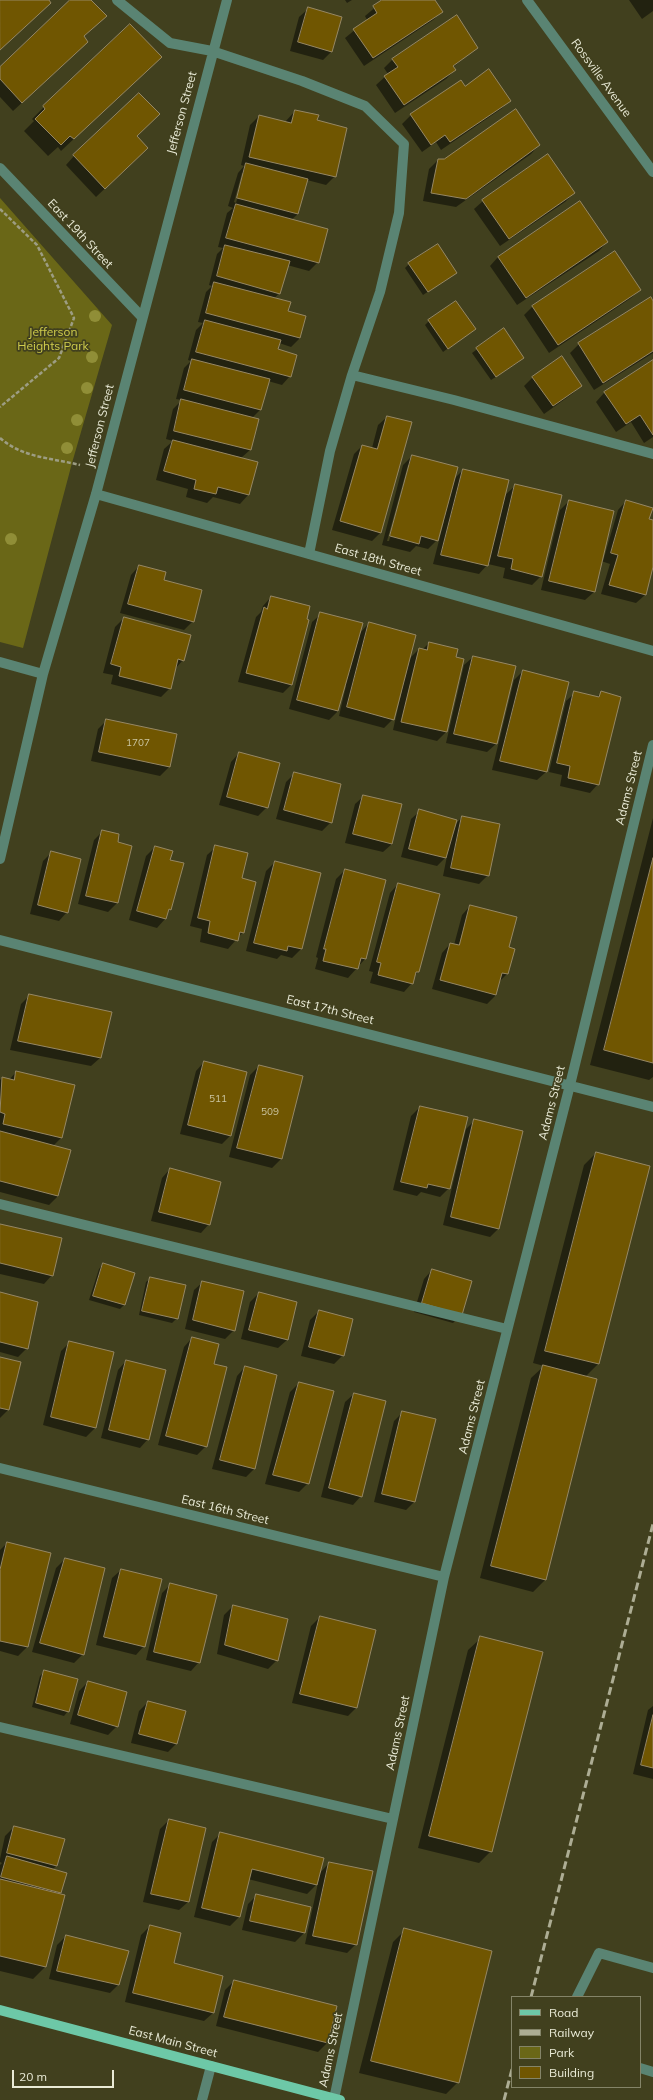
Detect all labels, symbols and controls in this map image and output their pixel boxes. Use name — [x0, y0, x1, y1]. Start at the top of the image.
street label: Rossville Avenue — [568, 36, 634, 120]
street label: Jefferson Street — [164, 70, 200, 156]
street label: East 19th Street — [44, 196, 116, 272]
park label: Jefferson Heights Park — [17, 325, 89, 353]
street label: Jefferson Street — [83, 383, 117, 469]
street label: East 18th Street — [333, 541, 423, 579]
house number: 1707 — [126, 737, 150, 749]
street label: Adams Street — [613, 749, 645, 827]
street label: East 17th Street — [285, 992, 375, 1028]
street label: Adams Street — [536, 1064, 568, 1142]
house number: 511 — [209, 1093, 227, 1105]
house number: 509 — [261, 1106, 279, 1118]
street label: Adams Street — [456, 1378, 488, 1456]
street label: East 16th Street — [180, 1492, 270, 1528]
street label: Adams Street — [383, 1694, 413, 1772]
legend — [511, 1996, 641, 2088]
text: Road — [549, 2005, 578, 2020]
street label: Adams Street — [316, 2011, 346, 2089]
street label: East Main Street — [127, 2023, 219, 2061]
text: Railway — [549, 2025, 594, 2040]
text: Park — [549, 2045, 574, 2060]
scale bar — [14, 2062, 116, 2088]
text: Building — [549, 2065, 594, 2080]
text: 20 m — [19, 2069, 47, 2084]

